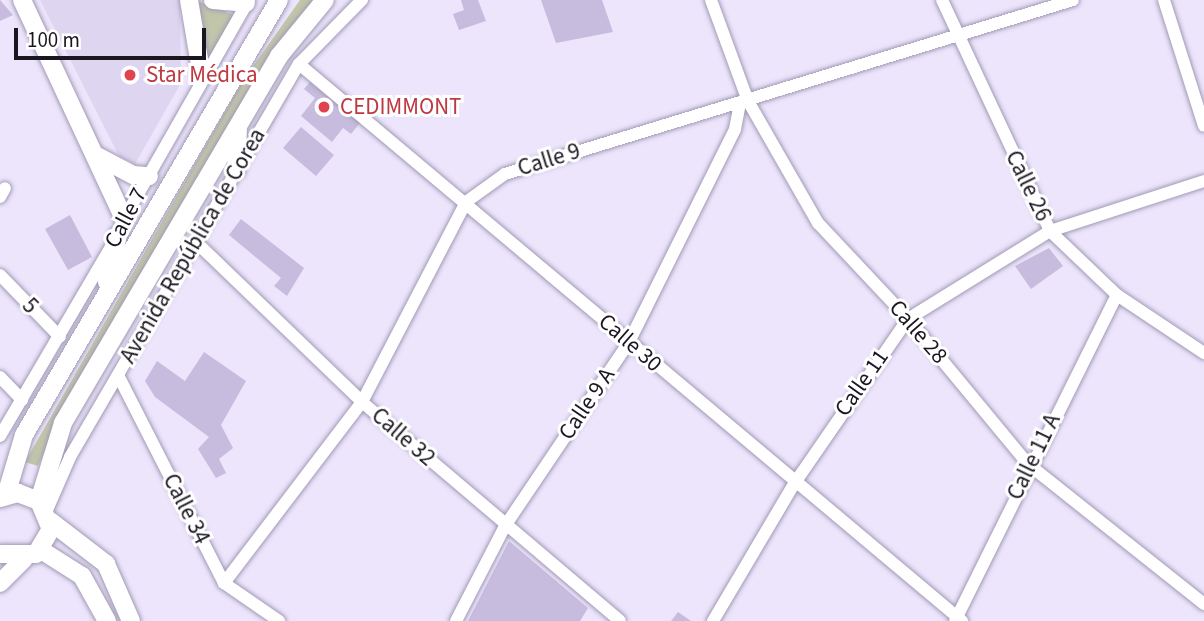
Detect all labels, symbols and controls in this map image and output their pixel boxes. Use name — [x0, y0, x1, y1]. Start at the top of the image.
scale bar — [18, 14, 210, 58]
text: 100 m — [27, 25, 80, 55]
place label: Star Médica — [146, 61, 258, 89]
marker: Star Médica — [120, 65, 140, 85]
place label: CEDIMMONT — [340, 93, 461, 121]
marker: CEDIMMONT — [314, 97, 334, 117]
street label: Avenida República de Corea — [114, 124, 272, 368]
street label: Calle 9 — [514, 137, 584, 183]
street label: Calle 26 — [999, 146, 1057, 226]
street label: Calle 7 — [99, 183, 153, 253]
street label: 5 — [16, 292, 44, 320]
street label: Calle 28 — [883, 295, 953, 369]
street label: Calle 30 — [593, 308, 667, 378]
street label: Calle 11 — [829, 344, 895, 422]
street label: Calle 9 A — [553, 363, 621, 445]
street label: Calle 32 — [366, 402, 440, 472]
street label: Calle 11 A — [1001, 409, 1067, 505]
street label: Calle 34 — [157, 469, 215, 549]

